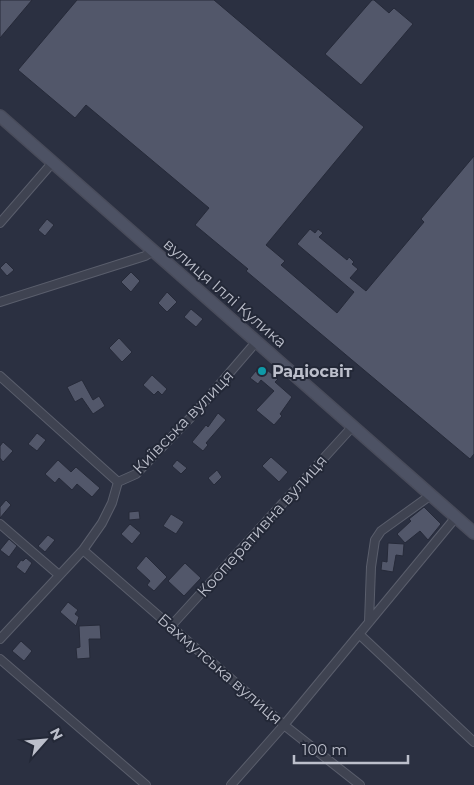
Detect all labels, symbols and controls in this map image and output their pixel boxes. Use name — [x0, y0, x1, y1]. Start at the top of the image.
street label: вулиця Іллі Кулика — [160, 234, 290, 352]
place label: Радіосвіт — [272, 362, 353, 381]
marker: Радіосвіт — [256, 365, 268, 377]
street label: Київська вулиця — [129, 366, 237, 478]
street label: Кооперативна вулиця — [193, 451, 331, 601]
street label: Бахмутська вулиця — [154, 610, 286, 728]
north arrow — [20, 715, 70, 765]
text: N — [46, 725, 67, 743]
scale bar — [294, 732, 408, 764]
text: 100 m — [302, 740, 347, 759]

